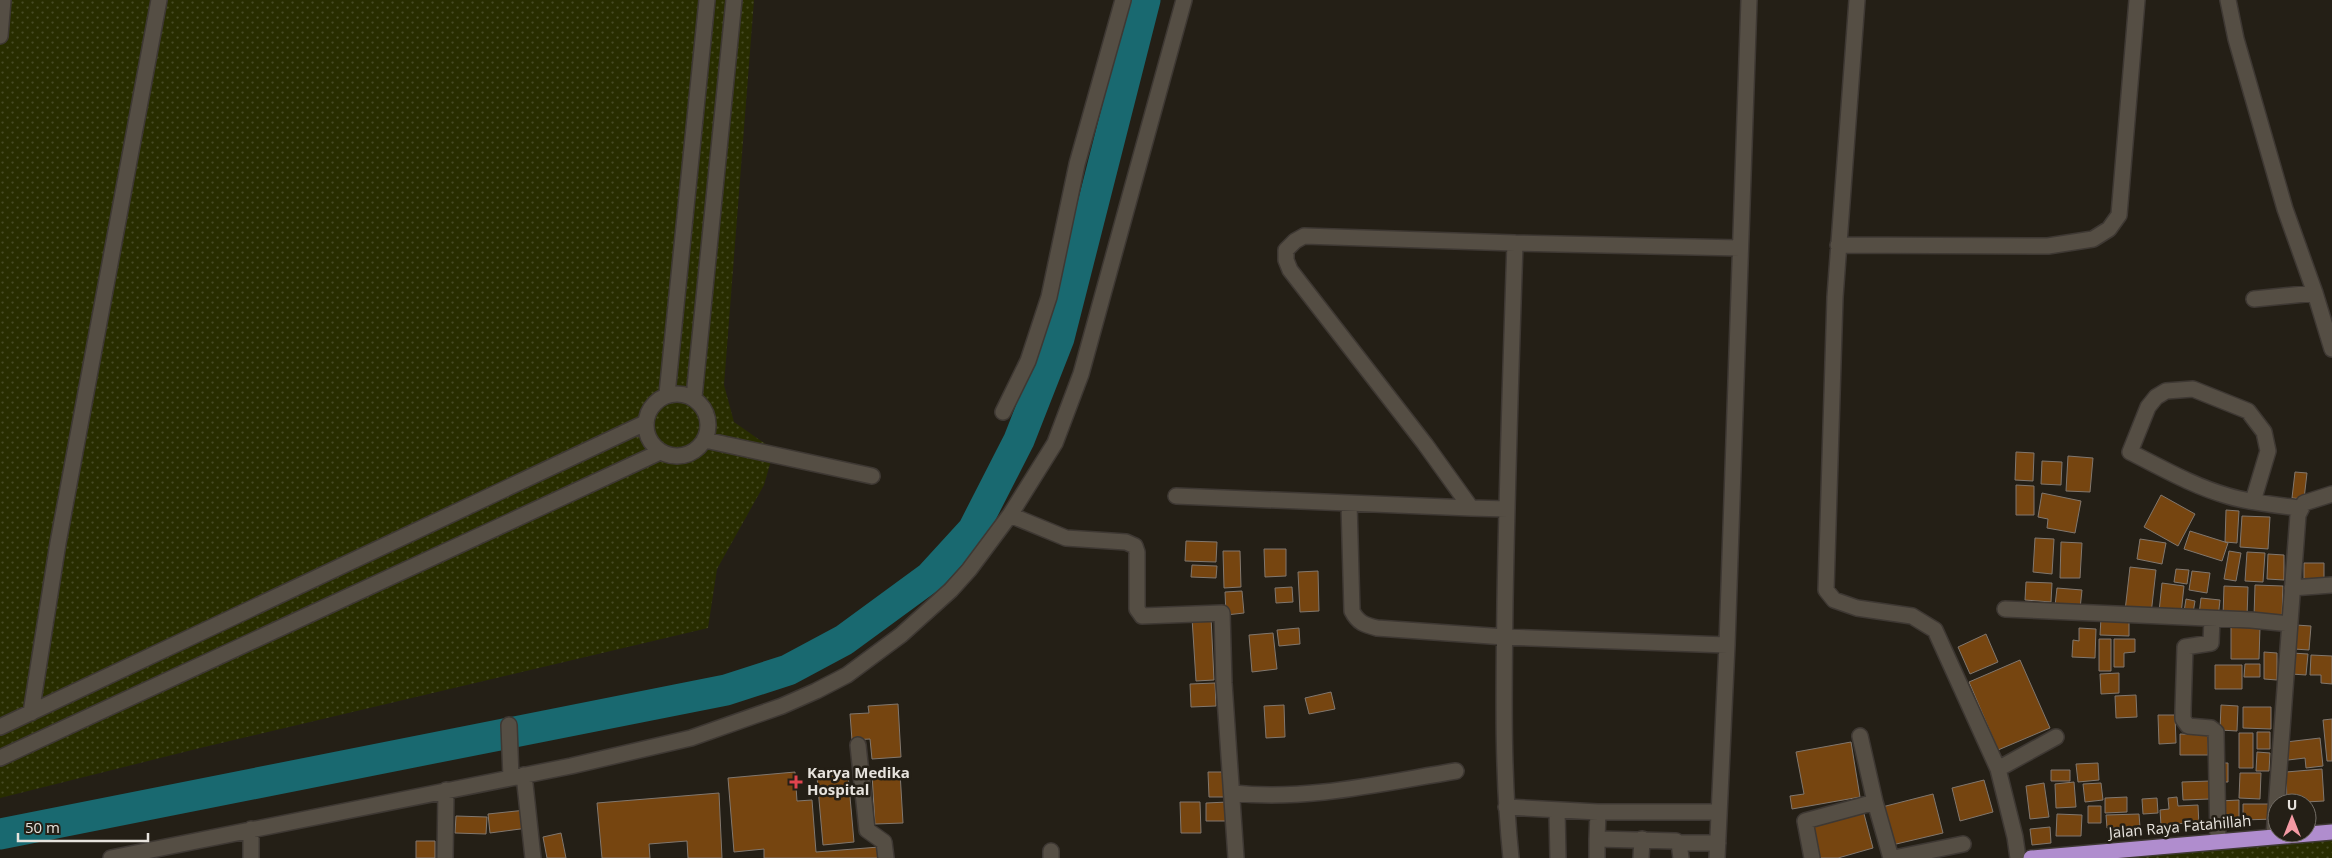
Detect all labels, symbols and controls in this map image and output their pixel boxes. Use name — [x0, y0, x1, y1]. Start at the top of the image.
place label: Karya Medika Hospital — [807, 762, 910, 799]
marker: Karya Medika Hospital — [789, 775, 803, 789]
north arrow — [2267, 793, 2317, 843]
text: U — [2287, 795, 2297, 814]
scale bar — [18, 810, 148, 842]
street label: Jalan Raya Fatahillah — [2106, 810, 2252, 842]
text: 50 m — [25, 817, 60, 837]

